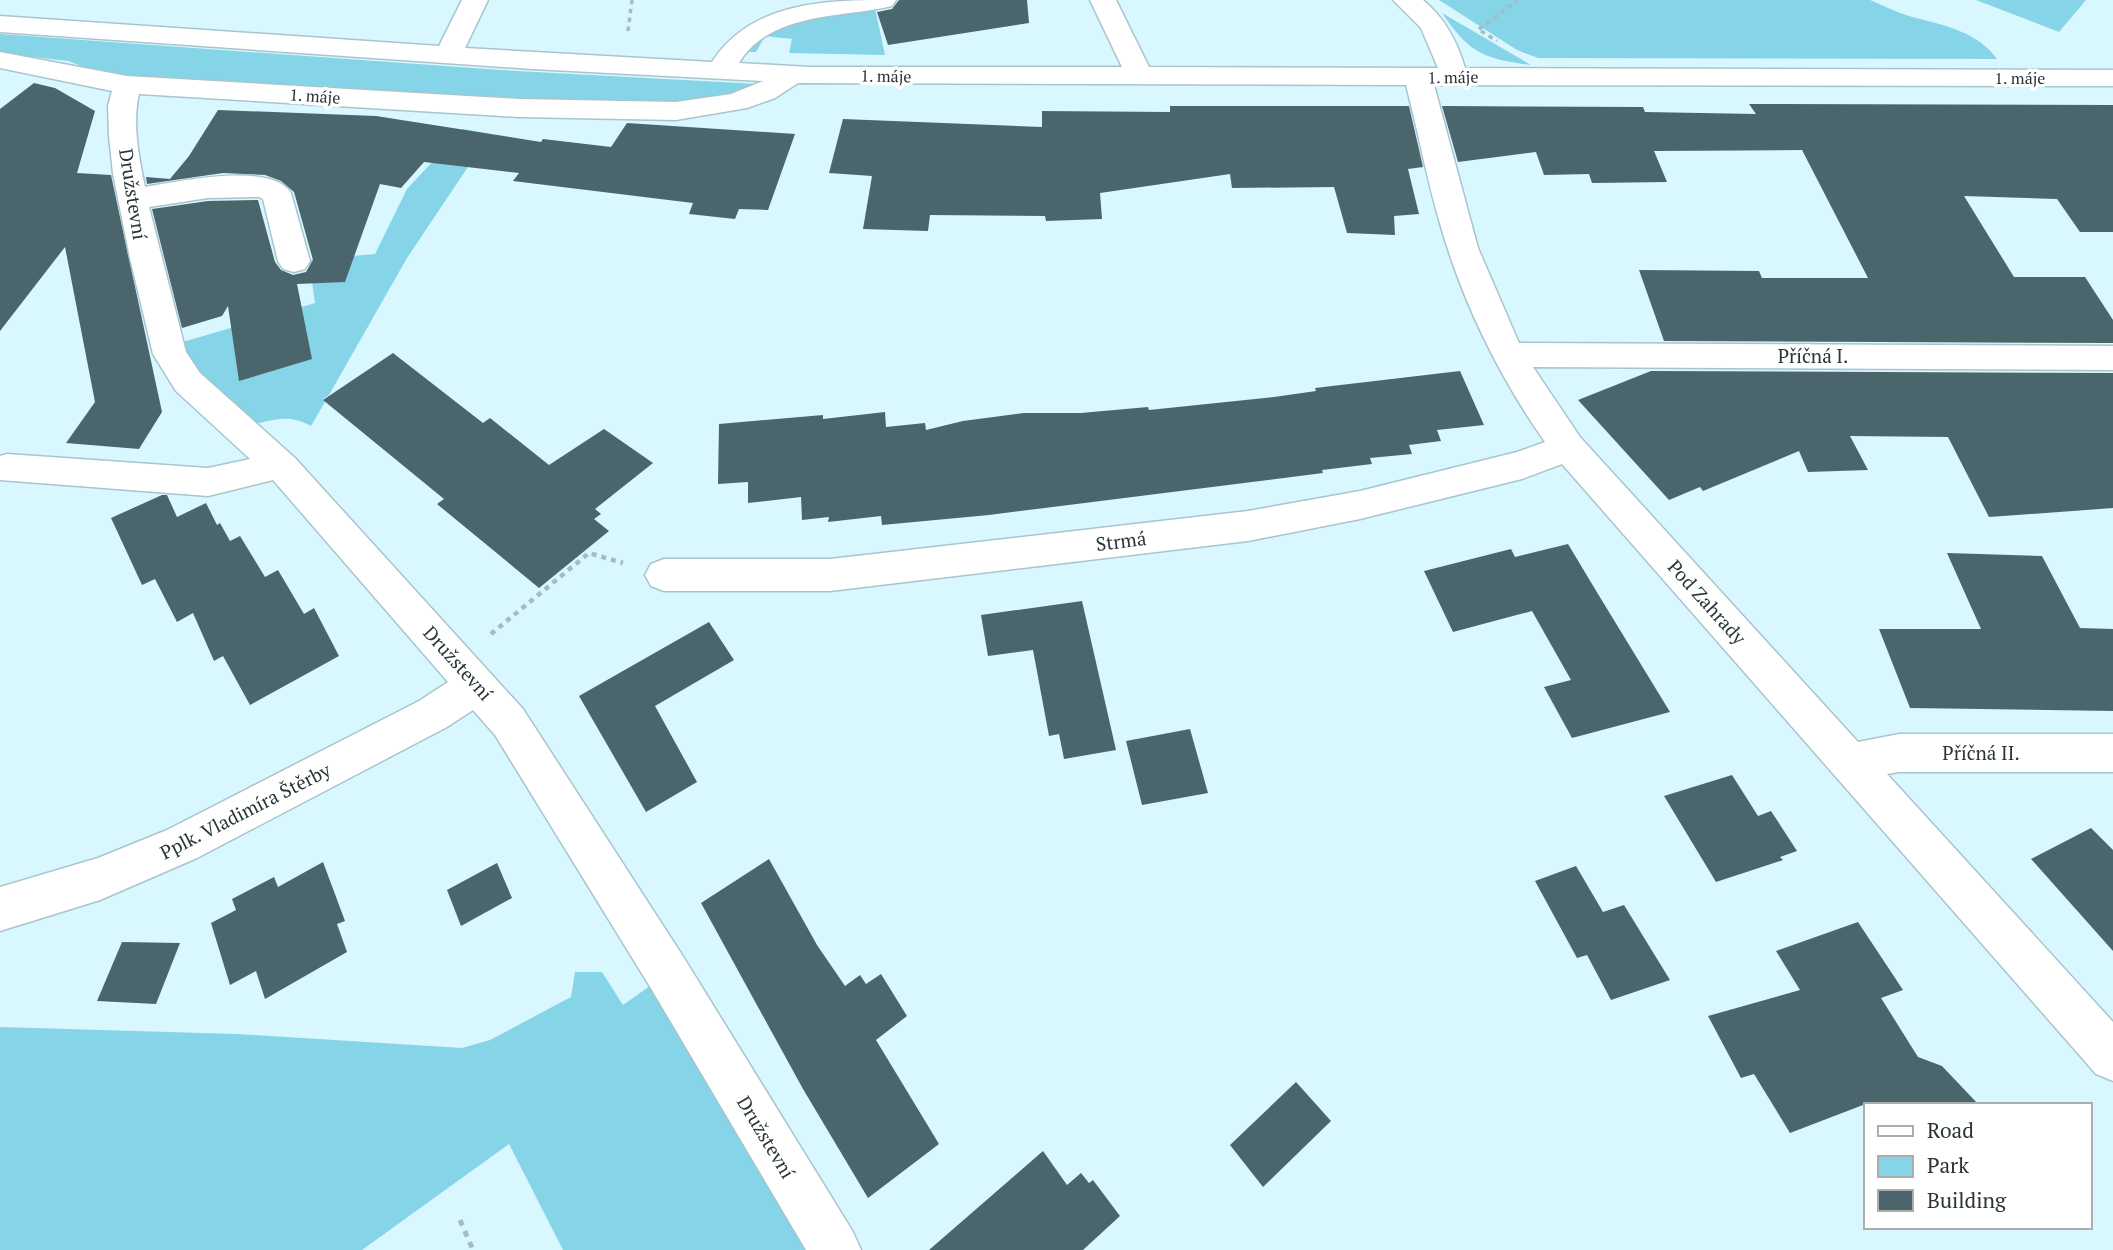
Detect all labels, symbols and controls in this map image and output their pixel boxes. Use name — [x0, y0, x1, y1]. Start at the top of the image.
street label: 1. máje — [860, 65, 912, 87]
street label: 1. máje — [1427, 66, 1479, 88]
street label: 1. máje — [1995, 67, 2045, 89]
street label: 1. máje — [289, 83, 341, 109]
street label: Družstevní — [114, 147, 153, 242]
street label: Příčná I. — [1778, 343, 1848, 368]
street label: Strmá — [1094, 525, 1148, 556]
street label: Pod Zahrady — [1663, 554, 1752, 650]
street label: Družstevní — [418, 620, 499, 705]
street label: Příčná II. — [1942, 740, 2020, 765]
street label: Pplk. Vladimíra Štěrby — [155, 757, 335, 864]
street label: Družstevní — [732, 1091, 801, 1183]
legend — [1864, 1103, 2092, 1229]
text: Road — [1927, 1116, 1974, 1144]
text: Park — [1927, 1151, 1969, 1179]
text: Building — [1927, 1186, 2007, 1214]

